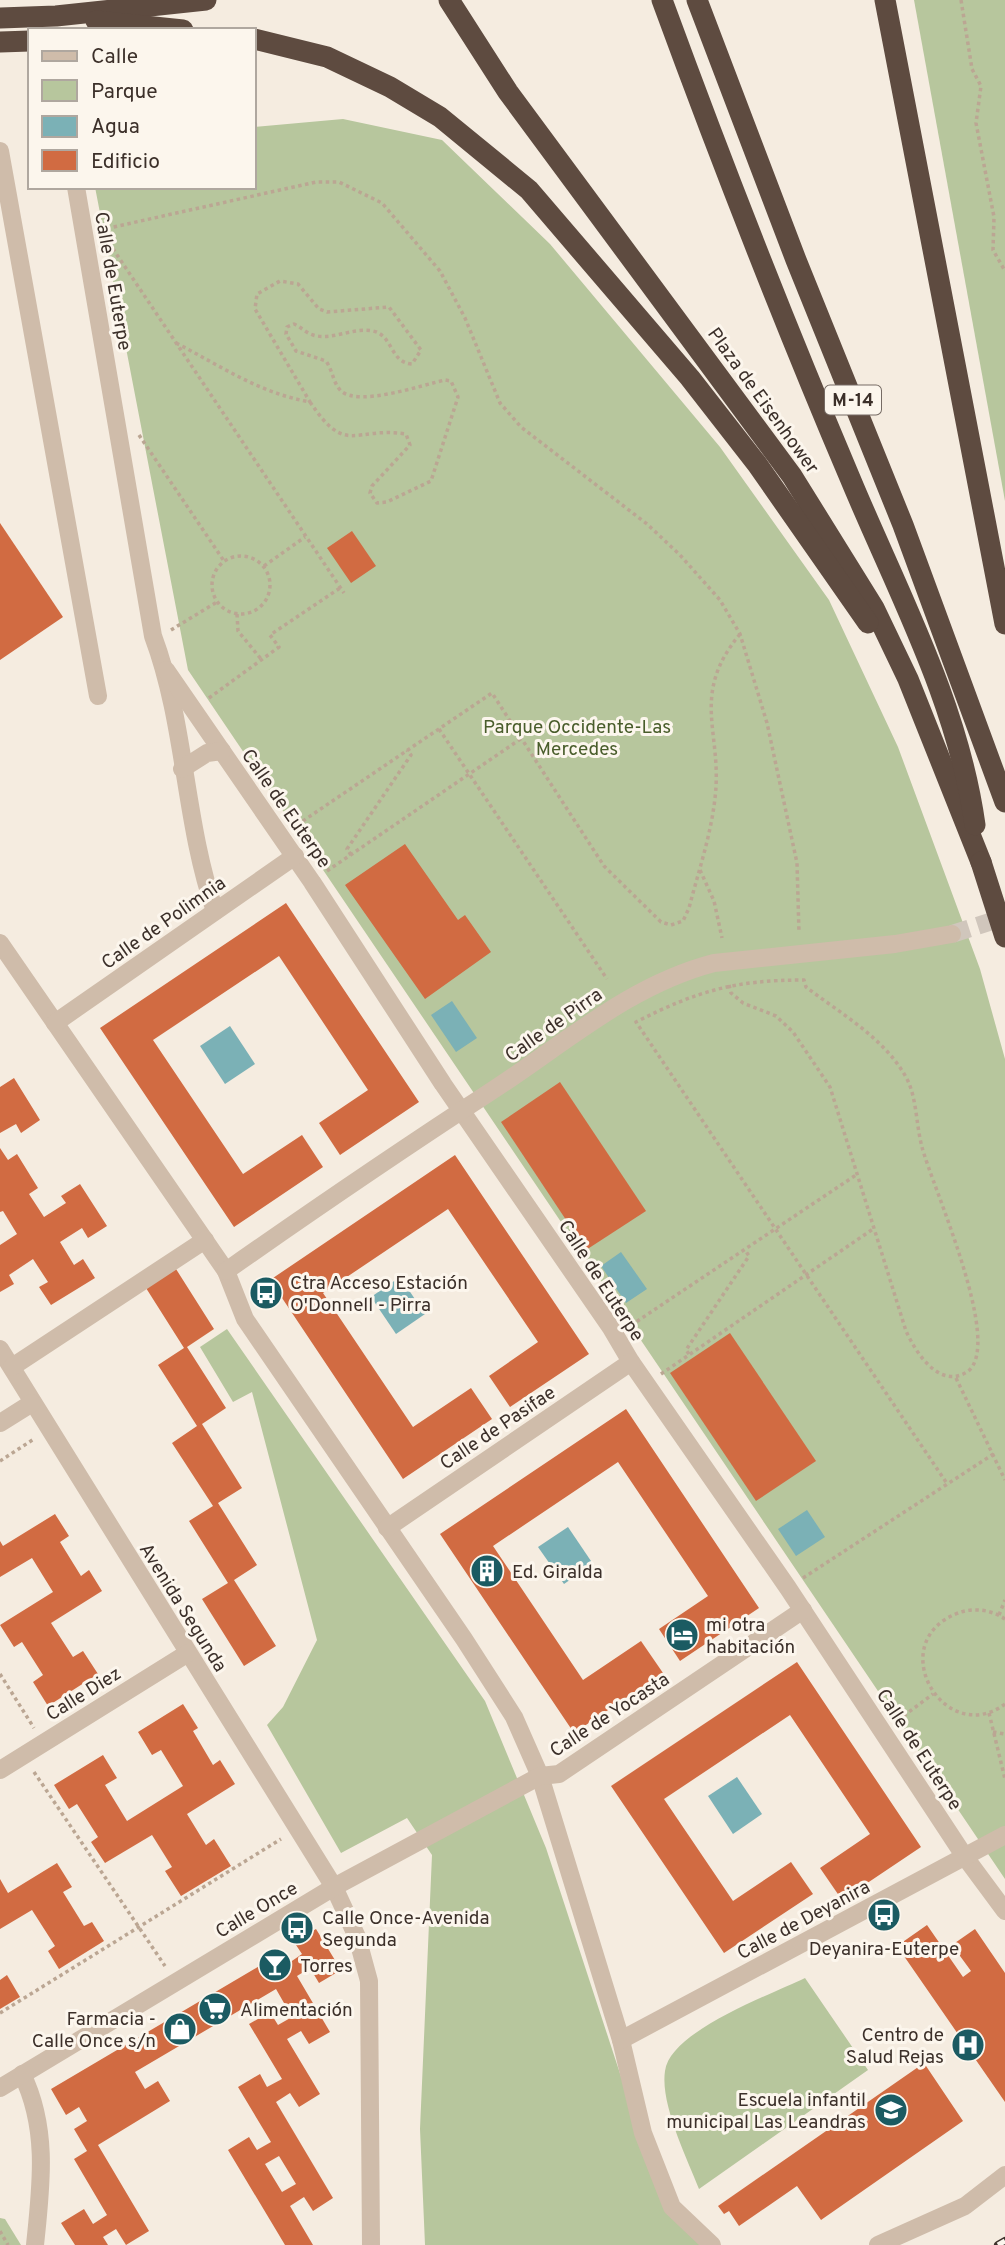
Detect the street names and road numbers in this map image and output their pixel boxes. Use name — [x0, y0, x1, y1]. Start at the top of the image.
street label: Calle de Euterpe — [88, 210, 136, 353]
street label: Plaza de Eisenhower — [701, 323, 824, 480]
road number: M-14 — [825, 386, 881, 414]
street label: Calle de Euterpe — [235, 745, 335, 874]
street label: Calle de Polimnia — [97, 872, 231, 976]
street label: Calle de Pirra — [501, 983, 607, 1068]
street label: Calle de Euterpe — [552, 1216, 649, 1346]
street label: Calle de Pasifae — [436, 1381, 561, 1476]
street label: Avenida Segunda — [133, 1539, 232, 1677]
street label: Calle Diez — [42, 1662, 126, 1727]
street label: Calle de Yocasta — [546, 1668, 674, 1763]
street label: Calle de Euterpe — [870, 1685, 967, 1815]
street label: Calle de Deyanira — [733, 1876, 875, 1966]
street label: Calle Once — [212, 1877, 303, 1945]

